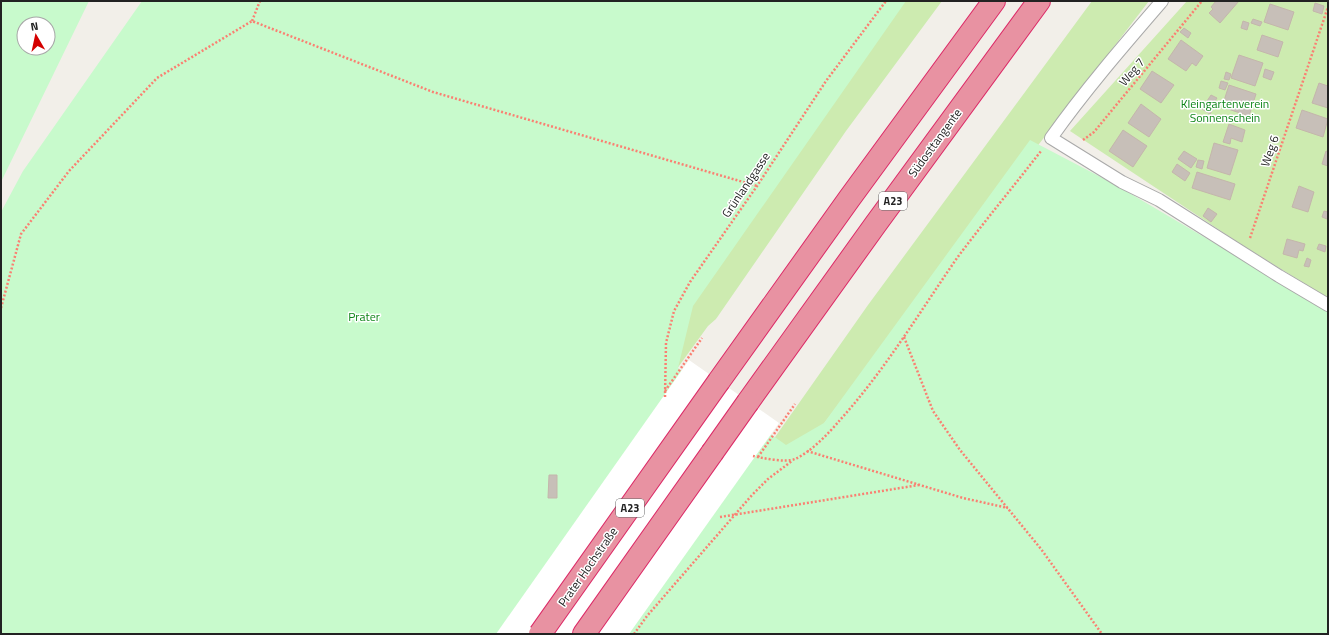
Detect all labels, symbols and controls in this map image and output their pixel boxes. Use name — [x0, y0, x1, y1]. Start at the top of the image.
north arrow — [16, 16, 56, 56]
text: N — [29, 18, 39, 35]
street label: Weg 7 — [1114, 53, 1149, 90]
park label: Kleingartenverein Sonnenschein — [1181, 94, 1269, 127]
street label: Südosttangente — [903, 104, 966, 181]
street label: Weg 6 — [1255, 132, 1284, 169]
street label: Grünlandgasse — [717, 148, 775, 221]
road number: A23 — [879, 192, 907, 210]
park label: Prater — [348, 307, 380, 326]
road number: A23 — [616, 499, 644, 517]
street label: Prater Hochstraße — [553, 523, 622, 610]

